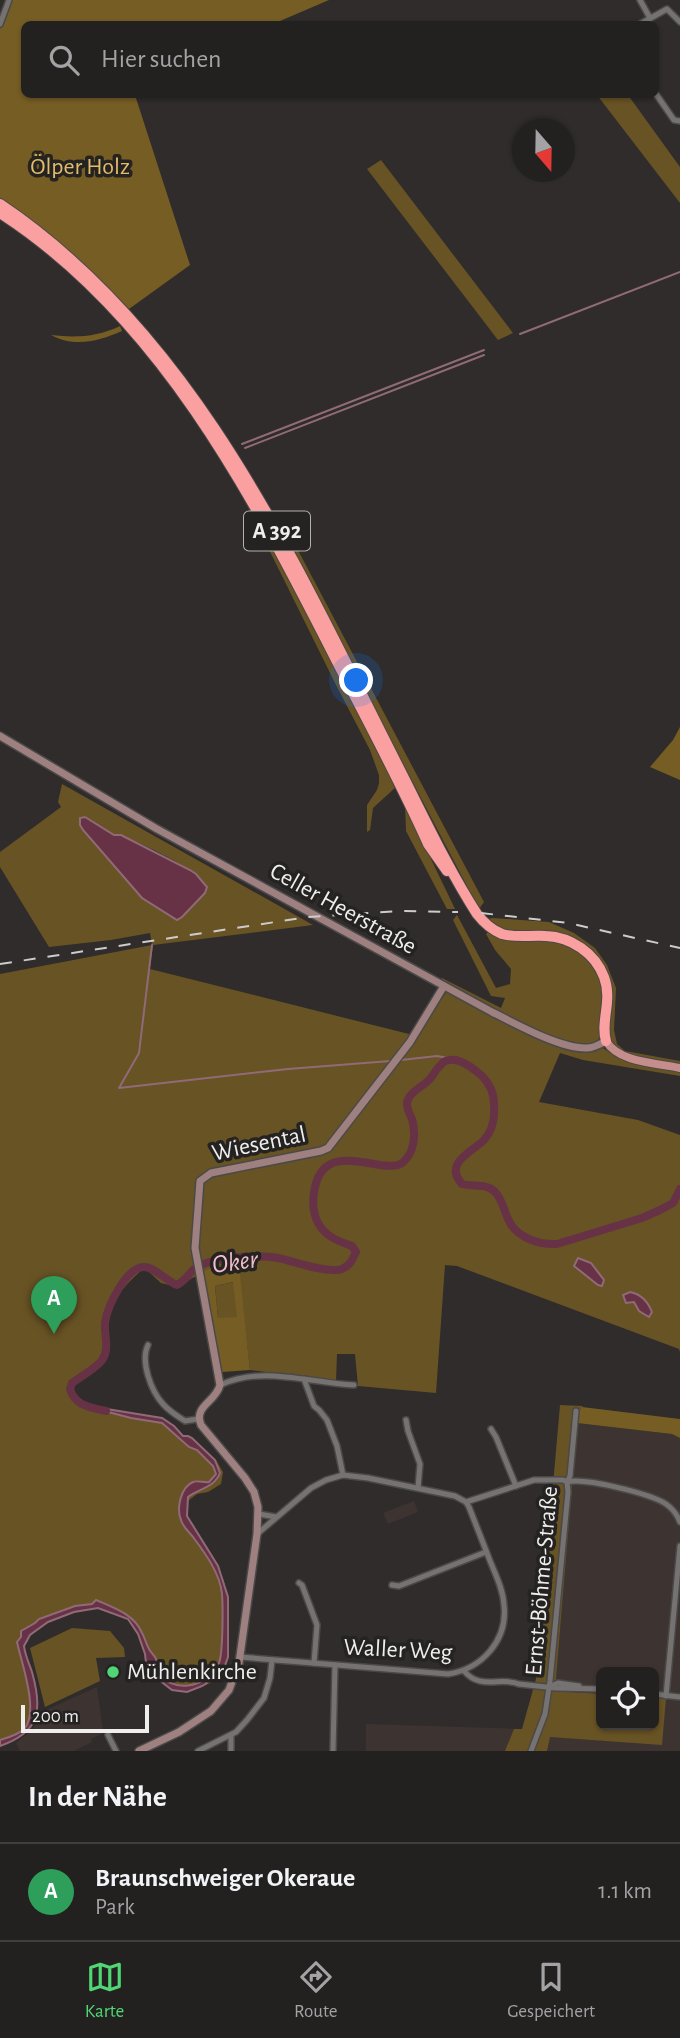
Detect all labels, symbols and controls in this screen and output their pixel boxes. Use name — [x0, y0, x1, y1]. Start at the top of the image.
search box — [21, 21, 659, 98]
icon: search — [45, 41, 83, 79]
text: Hier suchen — [101, 46, 222, 72]
north arrow — [512, 119, 575, 182]
park label: Ölper Holz — [30, 154, 130, 179]
road number: A 392 — [244, 512, 310, 551]
your location — [339, 663, 373, 697]
street label: Celler Heerstraße — [266, 859, 420, 959]
street label: Wiesental — [210, 1122, 308, 1166]
water label: Oker — [210, 1246, 261, 1278]
pin: A — [31, 1276, 77, 1334]
street label: Ernst-Böhme-Straße — [522, 1485, 562, 1677]
street label: Waller Weg — [343, 1635, 453, 1665]
place label: Mühlenkirche — [127, 1660, 257, 1684]
marker: Mühlenkirche — [105, 1664, 121, 1680]
map controls — [596, 1667, 659, 1730]
button: locate — [596, 1667, 659, 1730]
scale bar — [21, 1702, 149, 1734]
text: 200 m — [32, 1707, 79, 1726]
text: In der Nähe — [28, 1782, 167, 1812]
text: Braunschweiger Okeraue — [95, 1865, 355, 1891]
text: A — [44, 1880, 58, 1903]
text: 1.1 km — [598, 1880, 652, 1903]
text: Park — [95, 1896, 135, 1919]
tab: Karte — [85, 1958, 124, 2023]
tab: Route — [294, 1958, 337, 2023]
tab: Gespeichert — [507, 1958, 595, 2023]

